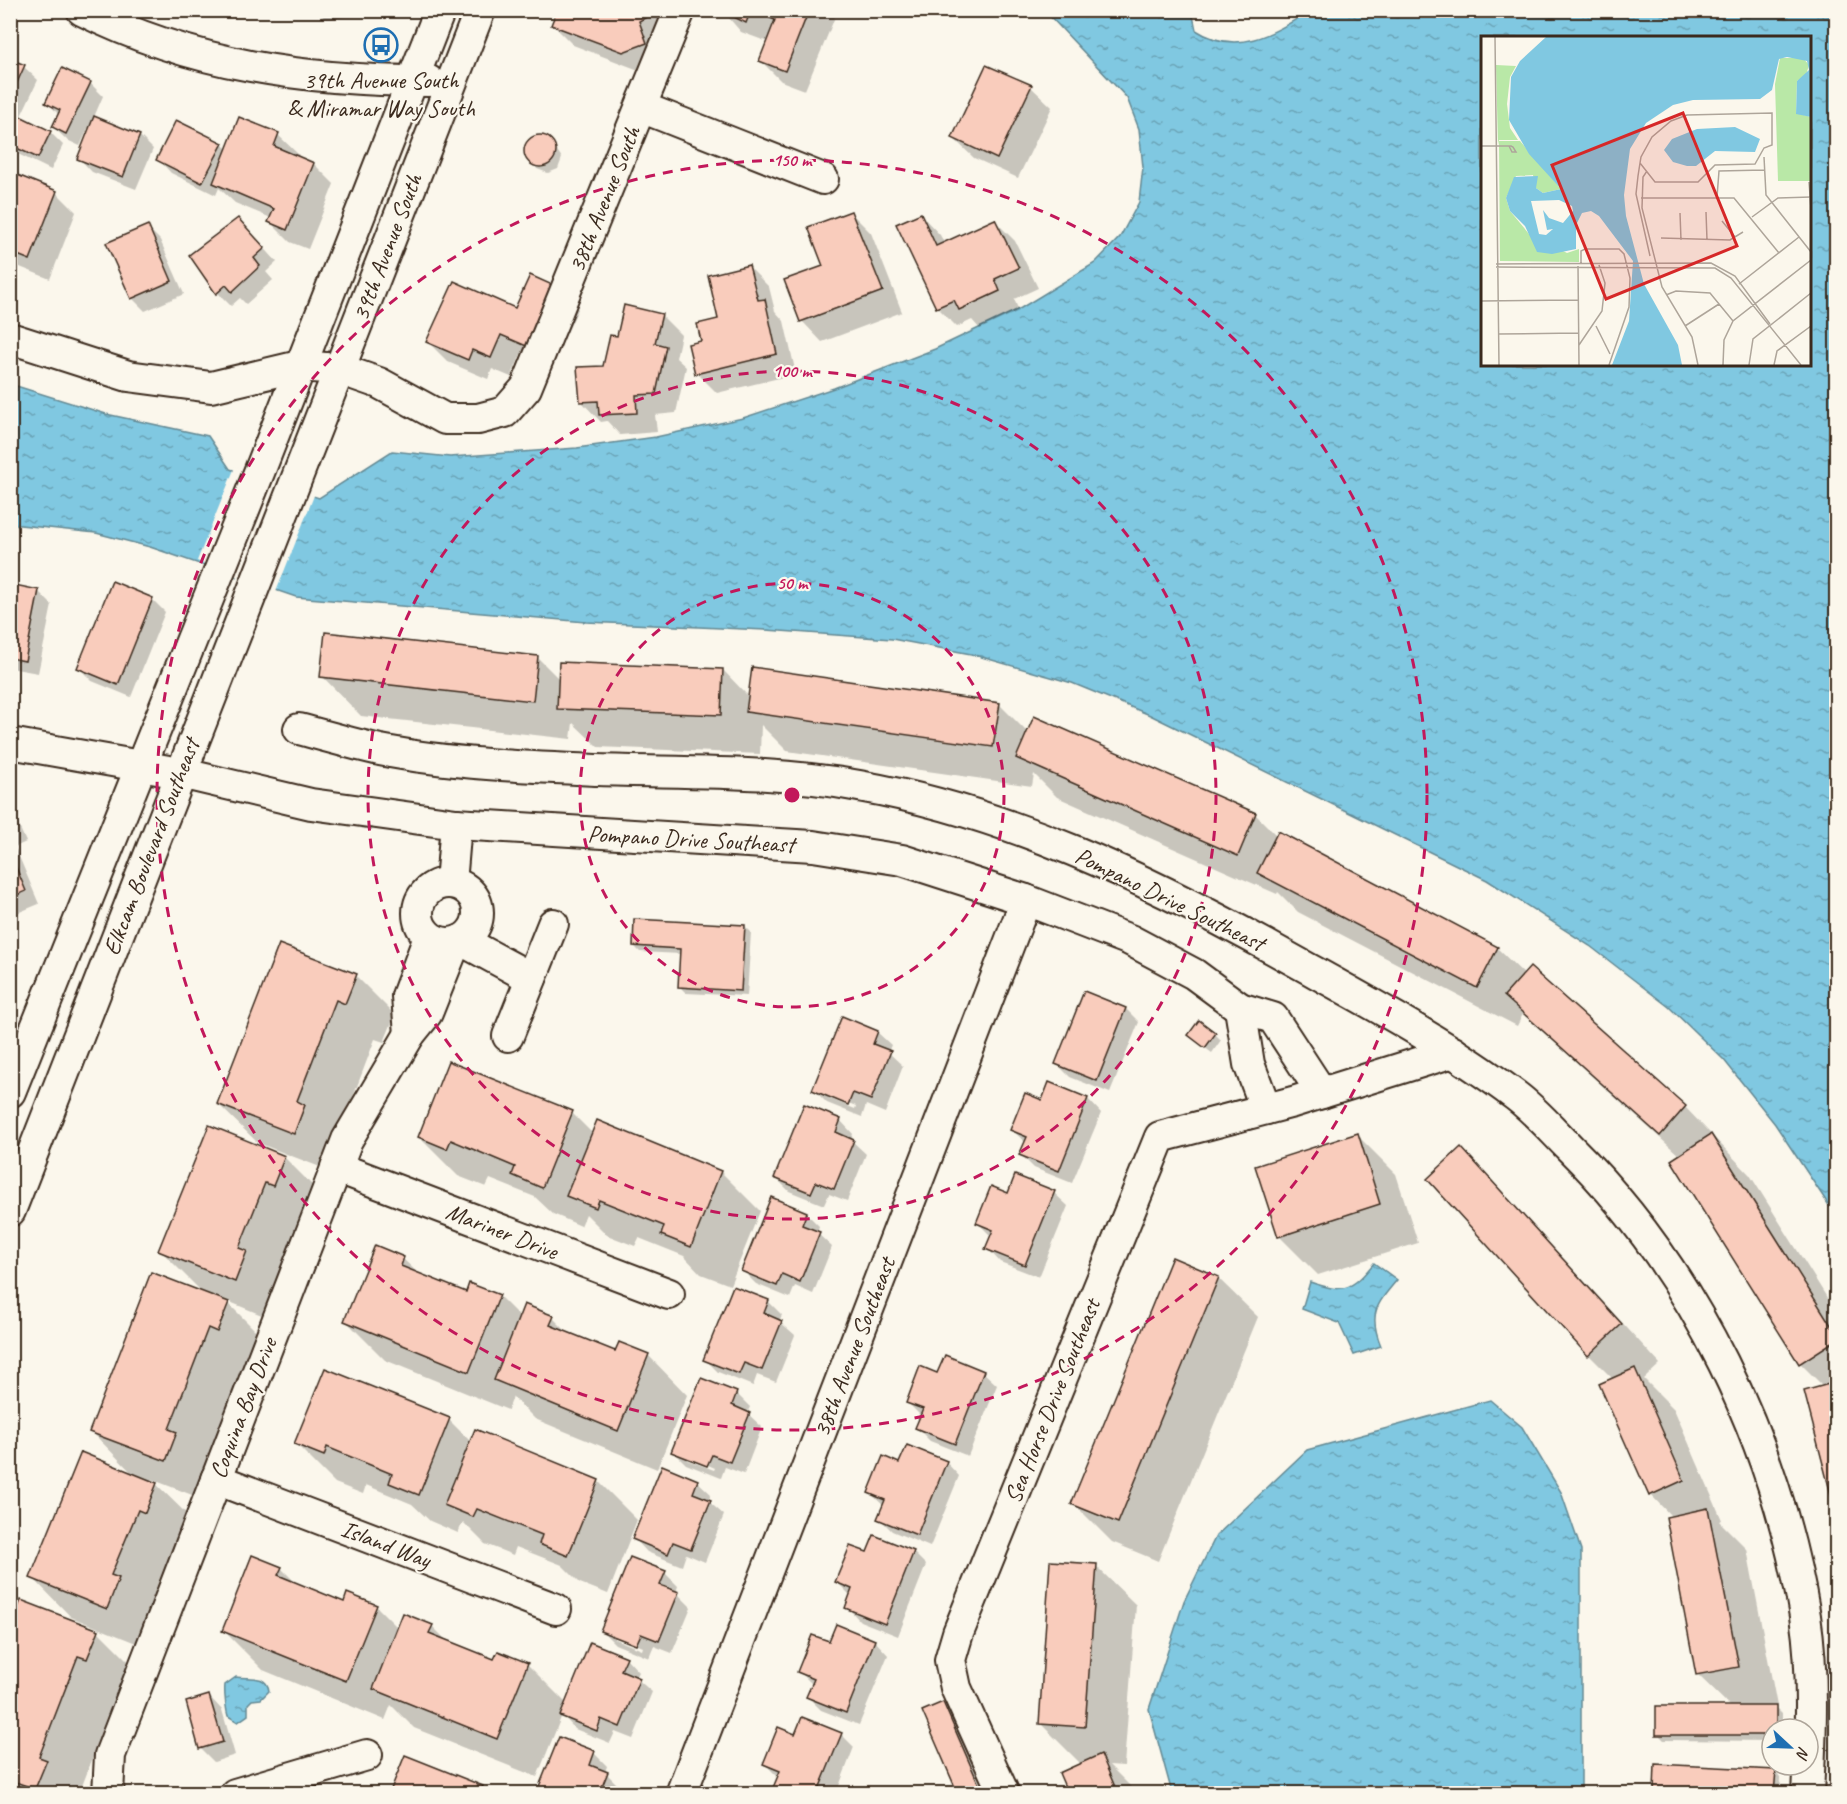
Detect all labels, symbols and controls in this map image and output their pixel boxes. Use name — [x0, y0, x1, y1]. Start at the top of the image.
bus stop icon: 39th Avenue South & Miramar Way South — [363, 27, 399, 63]
inset map — [1481, 36, 1811, 366]
place label: 39th Avenue South & Miramar Way South — [287, 65, 476, 123]
street label: 38th Avenue South — [561, 121, 647, 276]
text: 150 m — [773, 149, 813, 171]
street label: 39th Avenue South — [345, 168, 429, 325]
text: 100 m — [773, 360, 813, 382]
text: 50 m — [777, 572, 809, 594]
street label: Elkcam Boulevard Southeast — [96, 732, 207, 959]
centre of rings — [782, 785, 802, 805]
street label: Pompano Drive Southeast — [587, 819, 798, 860]
street label: Pompano Drive Southeast — [1070, 840, 1272, 959]
street label: Mariner Drive — [442, 1196, 564, 1267]
street label: 38th Avenue Southeast — [806, 1251, 903, 1441]
street label: Sea Horse Drive Southeast — [997, 1293, 1107, 1507]
street label: Coquina Bay Drive — [202, 1331, 284, 1483]
street label: Island Way — [337, 1513, 437, 1575]
north arrow — [1760, 1717, 1820, 1777]
text: N — [1791, 1744, 1814, 1763]

